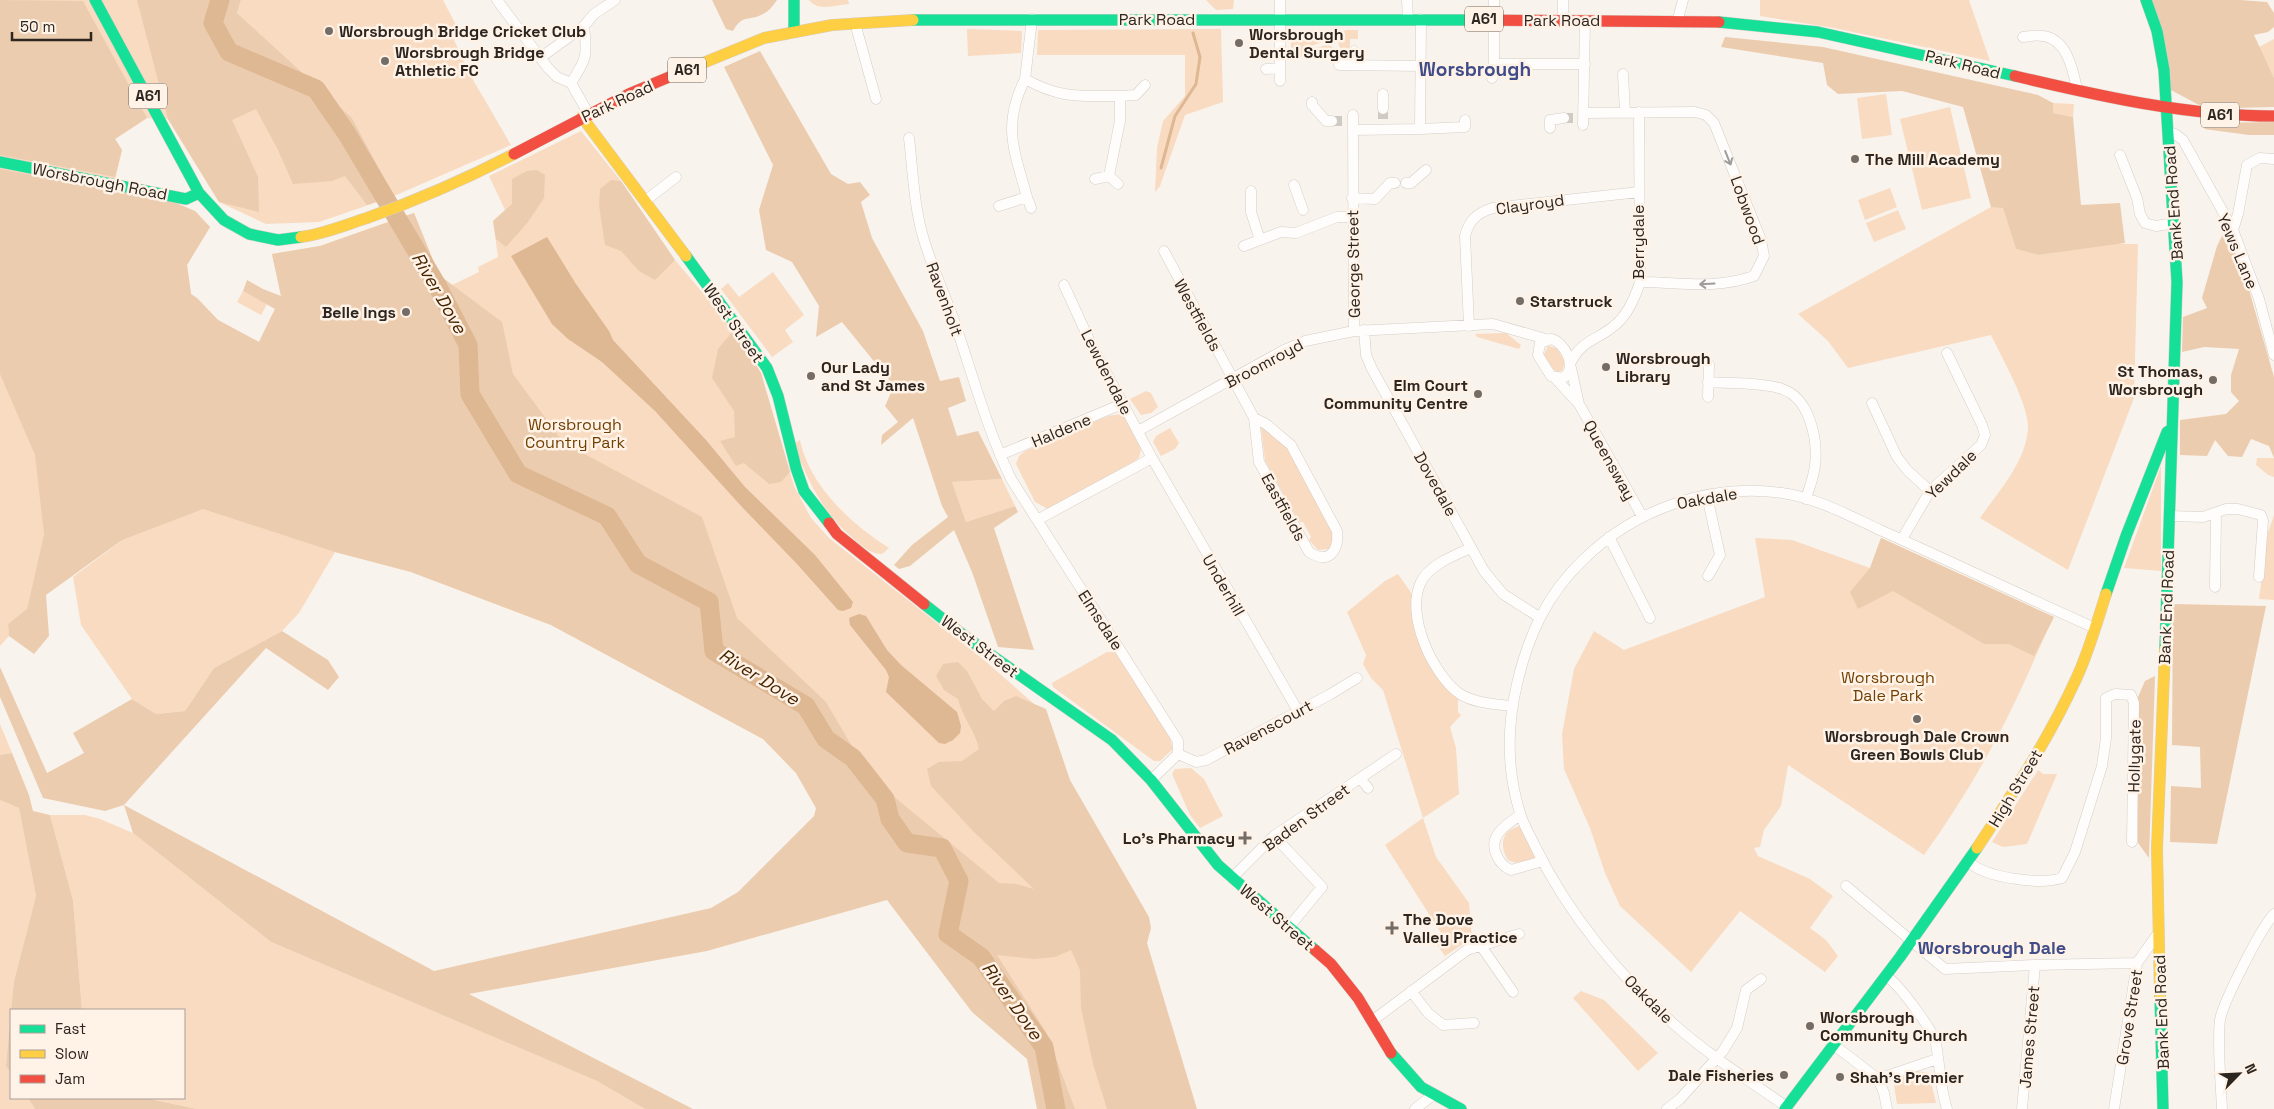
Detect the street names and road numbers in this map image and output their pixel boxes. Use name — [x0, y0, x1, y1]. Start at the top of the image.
road number: A61 — [1465, 6, 1503, 32]
street label: Park Road — [1119, 9, 1195, 30]
street label: Park Road — [1524, 10, 1600, 31]
street label: Park Road — [1923, 45, 2003, 84]
road number: A61 — [668, 58, 706, 82]
street label: Park Road — [578, 76, 656, 127]
road number: A61 — [129, 84, 167, 108]
road number: A61 — [2201, 102, 2239, 128]
street label: Bank End Road — [2159, 145, 2188, 261]
street label: Worsbrough Road — [31, 158, 169, 205]
street label: Lobwood — [1725, 173, 1770, 247]
street label: Clayroyd — [1495, 189, 1566, 220]
street label: Berrydale — [1628, 205, 1649, 279]
street label: George Street — [1342, 210, 1365, 318]
street label: Yews Lane — [2212, 210, 2263, 292]
street label: Ravenholt — [921, 259, 968, 339]
street label: Westfields — [1169, 275, 1226, 355]
street label: West Street — [699, 280, 769, 367]
street label: Lewdendale — [1076, 326, 1137, 418]
street label: Broomroyd — [1222, 334, 1307, 393]
street label: Haldene — [1028, 409, 1094, 452]
street label: Queensway — [1579, 416, 1640, 504]
street label: Yewdale — [1921, 445, 1981, 504]
street label: Dovedale — [1409, 448, 1462, 520]
street label: Eastfields — [1256, 470, 1311, 545]
street label: Oakdale — [1675, 483, 1739, 514]
street label: Bank End Road — [2154, 549, 2179, 665]
street label: Underhill — [1198, 551, 1250, 620]
street label: Elmsdale — [1073, 586, 1128, 655]
street label: West Street — [937, 610, 1023, 682]
street label: Ravenscourt — [1220, 695, 1316, 760]
street label: Hollygate — [2123, 719, 2146, 793]
street label: High Street — [1984, 745, 2047, 831]
street label: Baden Street — [1259, 779, 1354, 856]
street label: West Street — [1235, 879, 1318, 955]
street label: Bank End Road — [2149, 954, 2174, 1070]
street label: Grove Street — [2112, 968, 2147, 1066]
street label: Oakdale — [1620, 970, 1678, 1028]
street label: James Street — [2015, 985, 2044, 1089]

